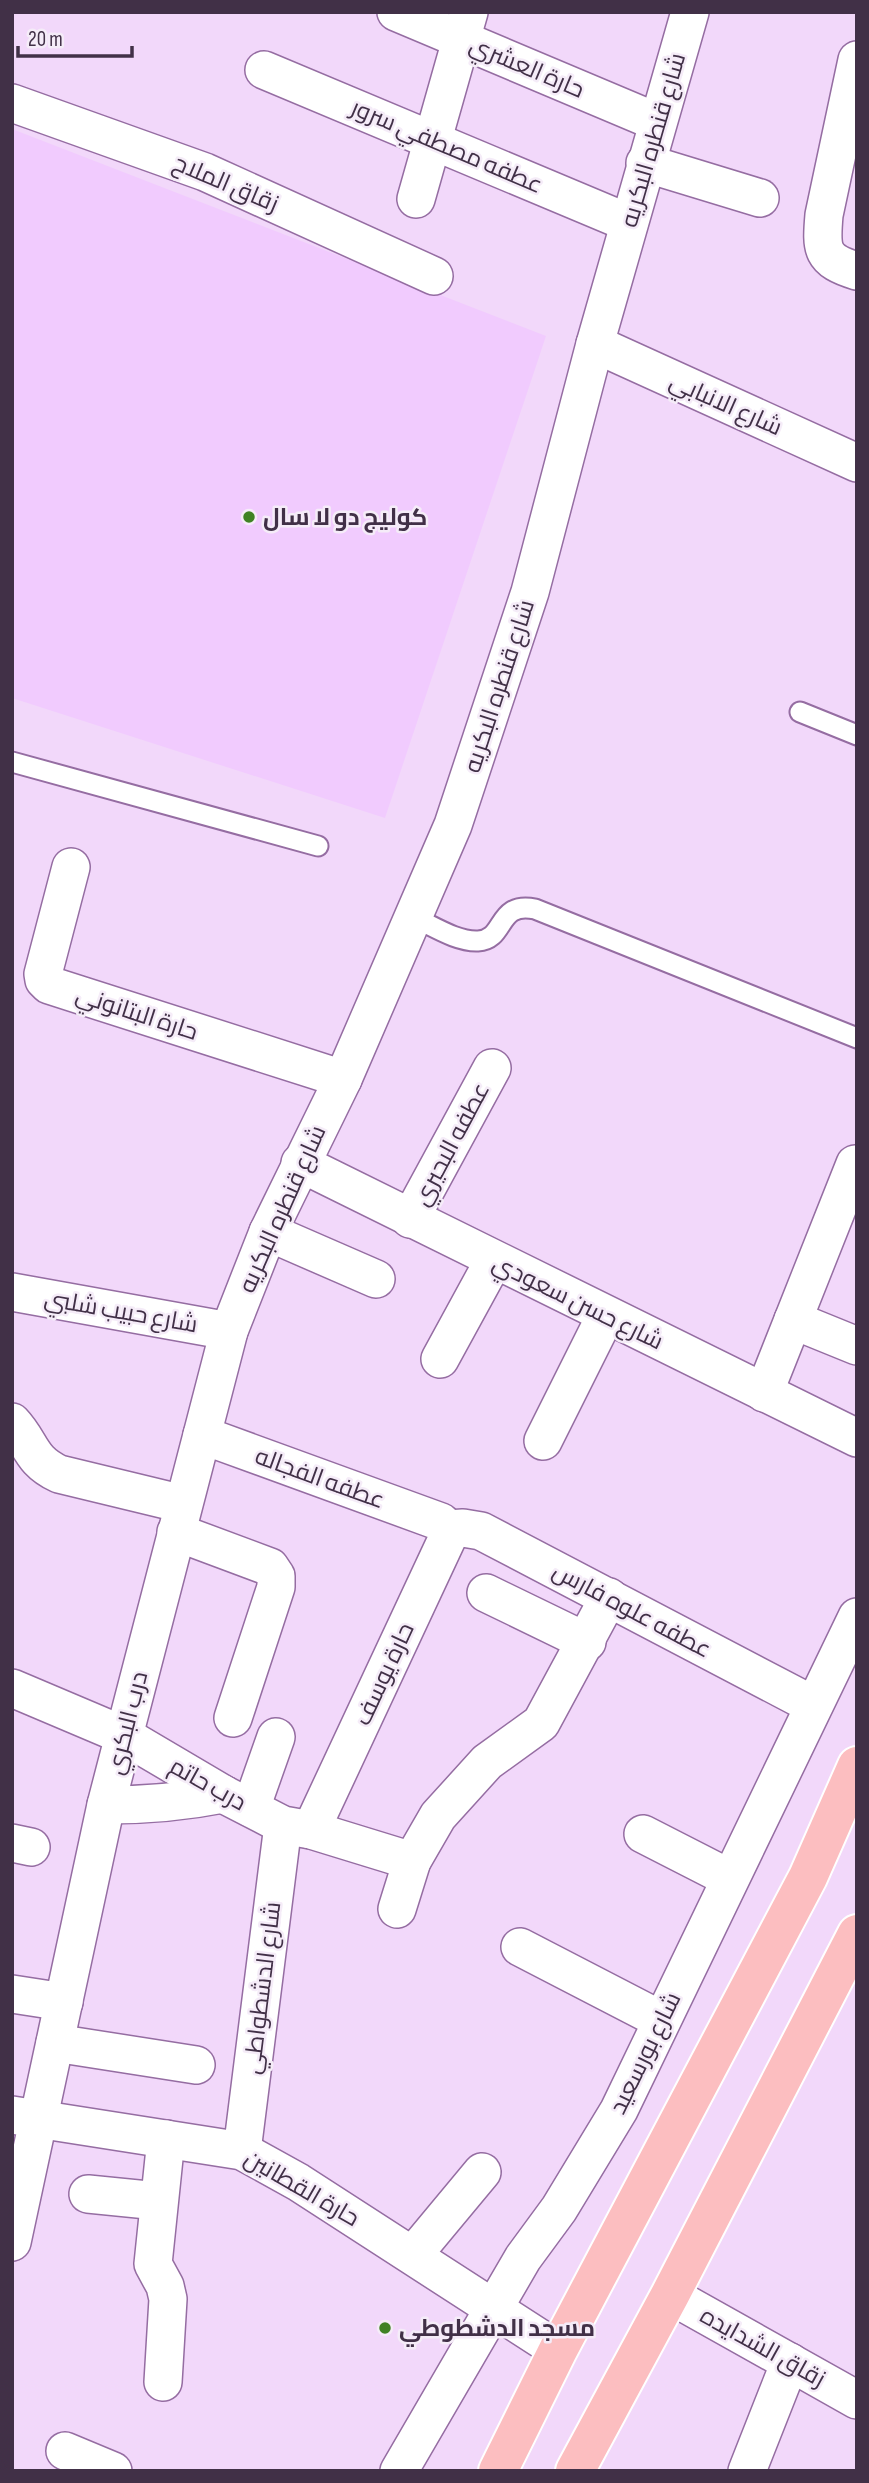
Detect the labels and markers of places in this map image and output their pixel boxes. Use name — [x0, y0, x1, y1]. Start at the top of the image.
place label: كوليج دو لا سال — [263, 503, 427, 533]
marker: كوليج دو لا سال — [241, 509, 257, 525]
place label: مسجد الدشطوطي — [399, 2314, 595, 2347]
marker: مسجد الدشطوطي — [377, 2320, 393, 2336]

